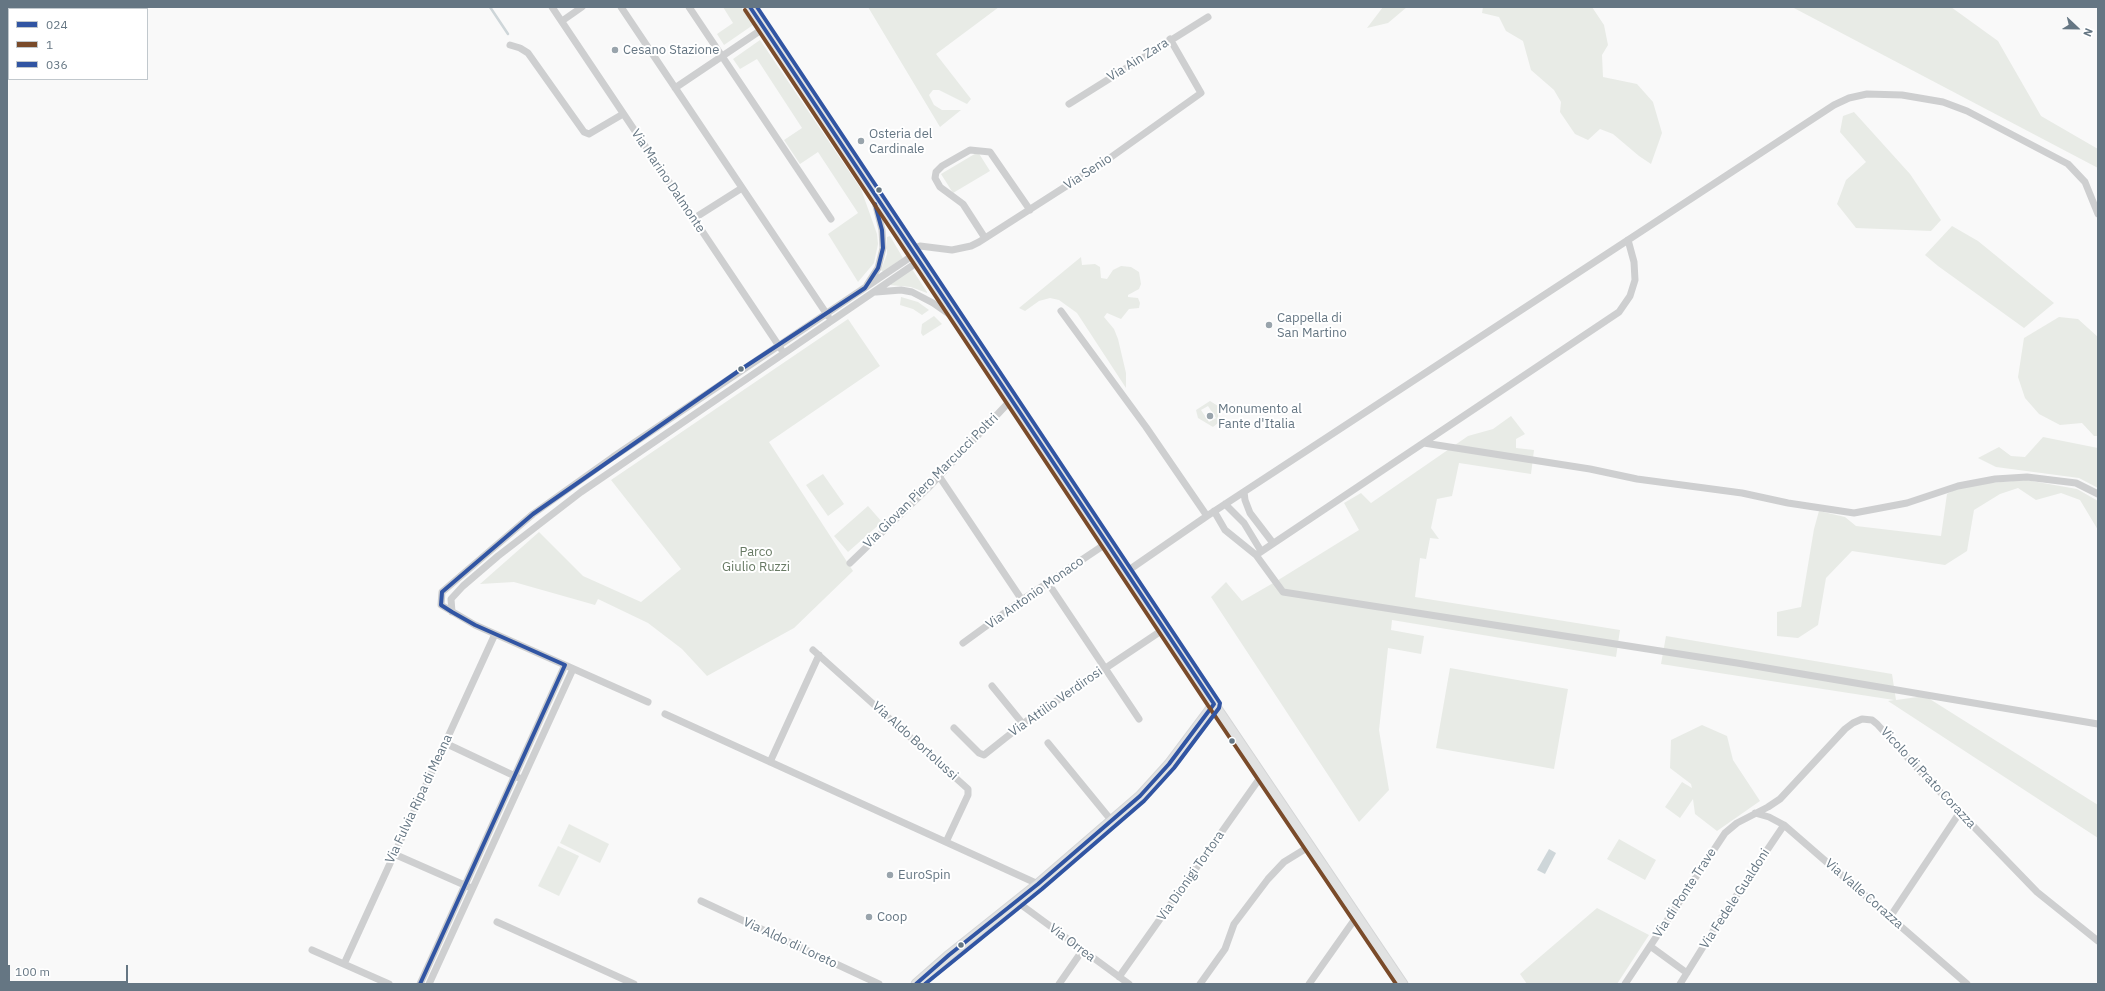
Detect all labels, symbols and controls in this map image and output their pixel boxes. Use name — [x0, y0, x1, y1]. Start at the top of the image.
legend — [8, 8, 148, 80]
north arrow — [2057, 8, 2097, 48]
text: 024 — [46, 17, 68, 32]
text: N — [2080, 26, 2096, 39]
street label: Via Ain Zara — [1104, 35, 1172, 85]
text: 1 — [46, 37, 53, 52]
place label: Cesano Stazione — [623, 42, 719, 58]
marker: Cesano Stazione — [610, 45, 620, 55]
text: 036 — [46, 57, 68, 72]
street label: Via Marino Dalmonte — [628, 126, 708, 236]
place label: Osteria del Cardinale — [869, 126, 932, 157]
marker: Osteria del Cardinale — [856, 136, 866, 146]
street label: Via Senio — [1061, 151, 1115, 193]
unlabelled marker — [874, 185, 884, 195]
place label: Cappella di San Martino — [1277, 310, 1347, 341]
marker: Cappella di San Martino — [1264, 320, 1274, 330]
unlabelled marker — [736, 364, 746, 374]
place label: Monumento al Fante d'Italia — [1218, 401, 1302, 432]
street label: Via Giovan Piero Marcucci Poltri — [860, 410, 1002, 552]
marker: Monumento al Fante d'Italia — [1205, 411, 1215, 421]
park label: Parco Giulio Ruzzi — [722, 544, 790, 575]
street label: Via Antonio Monaco — [983, 553, 1087, 633]
street label: Via Attilio Verdirosi — [1006, 664, 1106, 740]
street label: Via Aldo Bortolussi — [869, 698, 961, 784]
street label: Vicolo di Prato Corazza — [1877, 724, 1979, 832]
street label: Via Fulvia Ripa di Meana — [382, 732, 456, 866]
unlabelled marker — [1227, 736, 1237, 746]
street label: Via Dionigi Tortora — [1154, 828, 1228, 924]
street label: Via di Ponte Trave — [1650, 845, 1720, 941]
street label: Via Fedele Gualdoni — [1697, 846, 1773, 952]
street label: Via Valle Corazza — [1822, 856, 1906, 932]
place label: EuroSpin — [898, 867, 951, 883]
marker: EuroSpin — [885, 870, 895, 880]
place label: Coop — [877, 909, 907, 925]
marker: Coop — [864, 912, 874, 922]
street label: Via Aldo di Loreto — [740, 914, 840, 972]
street label: Via Orrea — [1046, 921, 1098, 965]
unlabelled marker — [956, 940, 966, 950]
scale bar — [10, 957, 130, 983]
text: 100 m — [15, 964, 50, 979]

